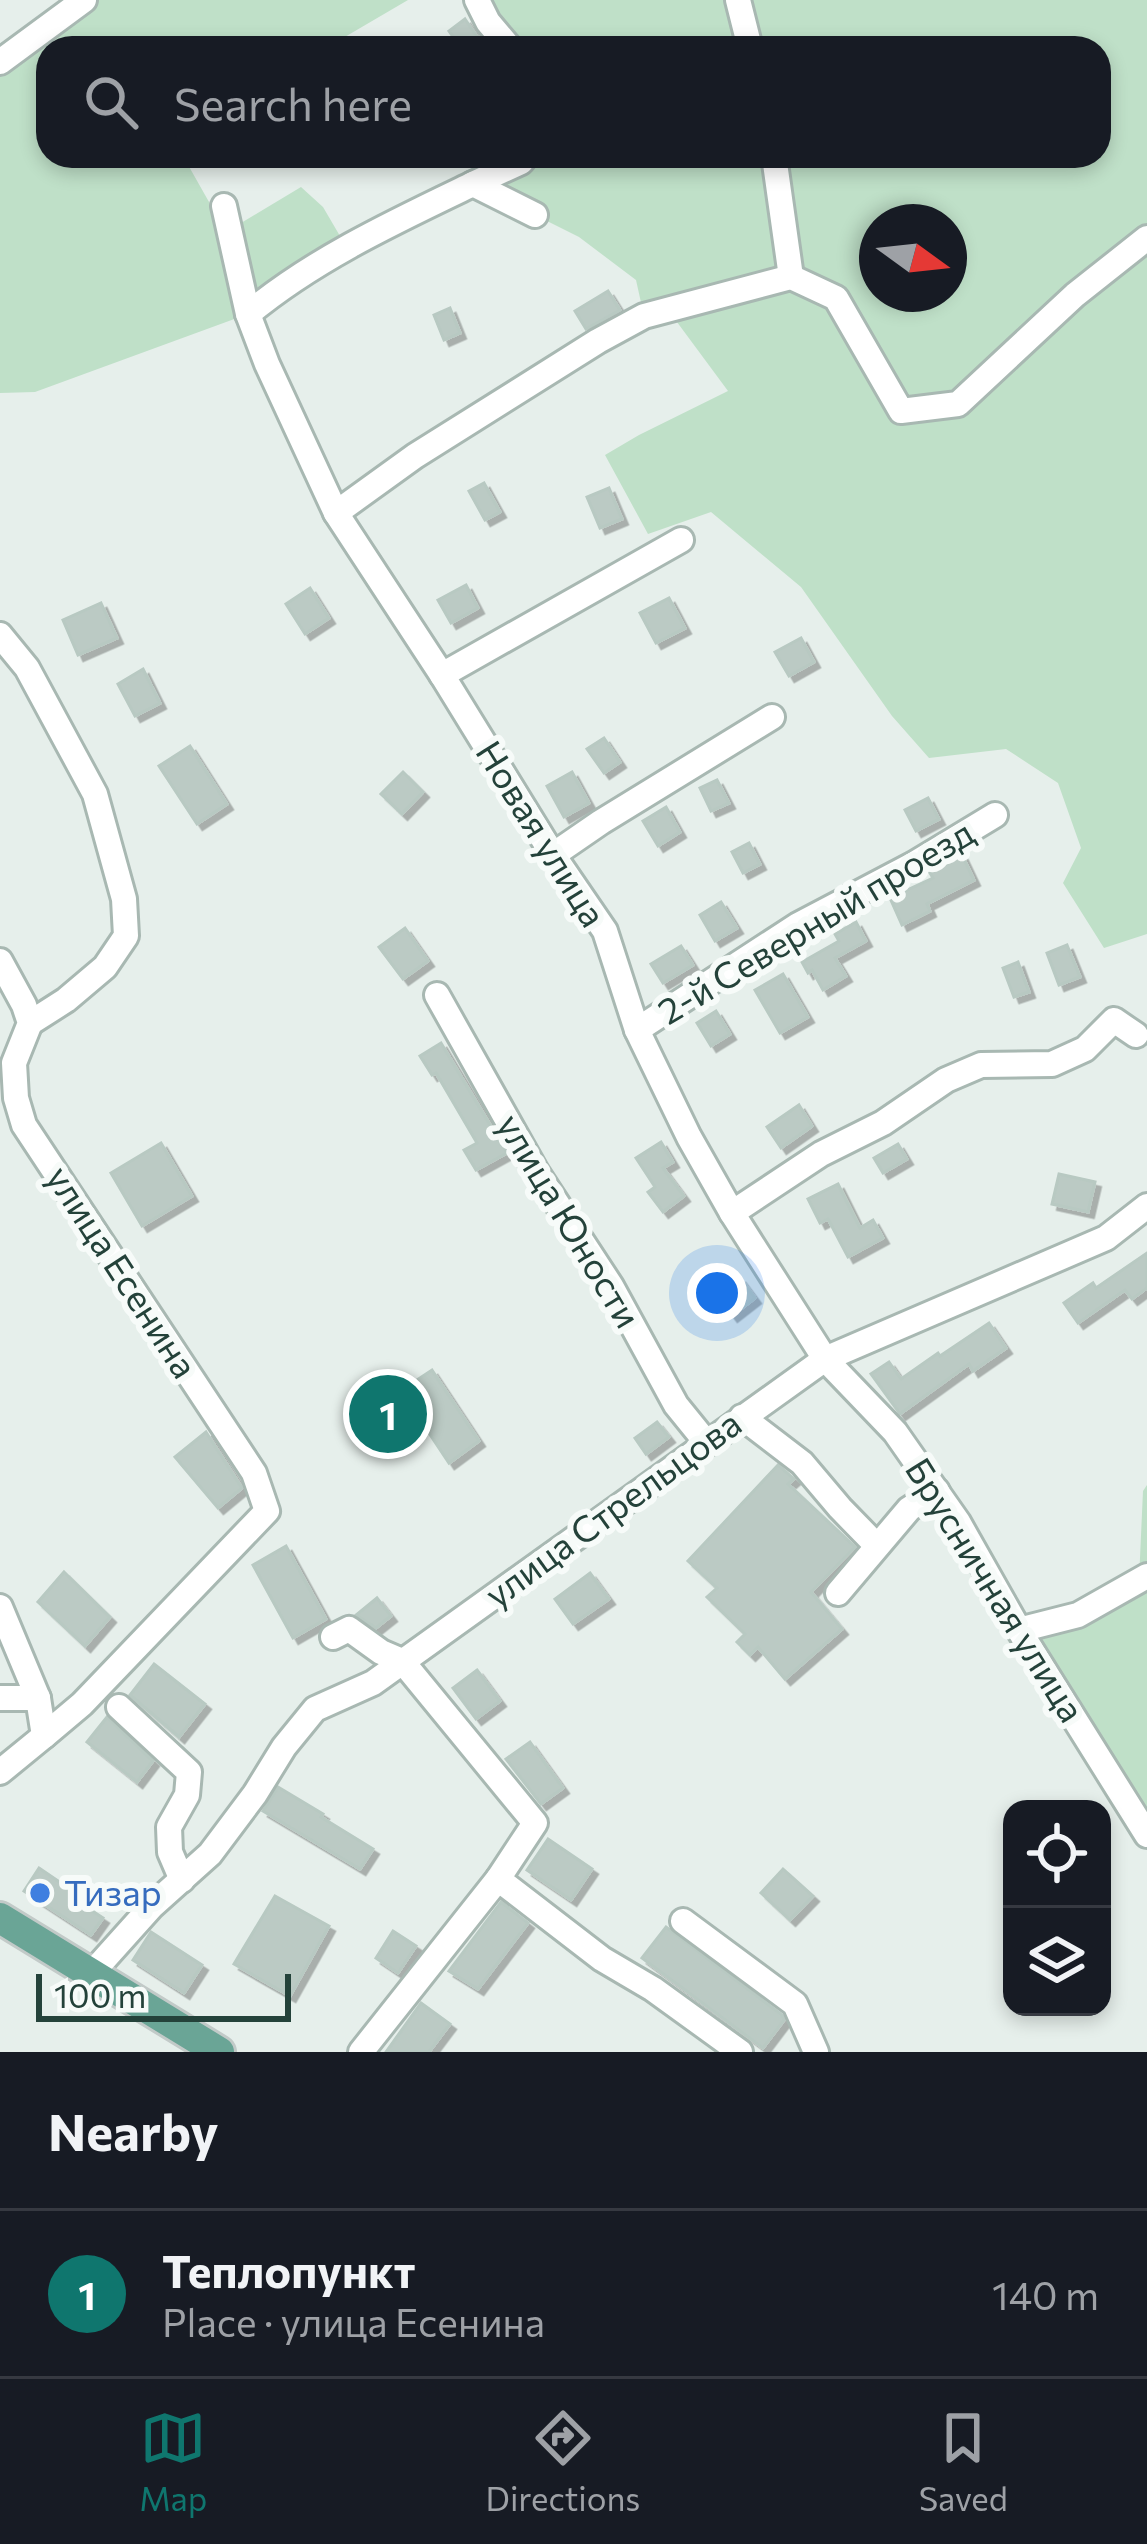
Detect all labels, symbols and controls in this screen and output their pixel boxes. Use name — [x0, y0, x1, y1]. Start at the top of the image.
search box — [36, 36, 1111, 168]
icon: search — [78, 69, 144, 135]
text: Search here — [174, 75, 412, 130]
north arrow — [859, 204, 967, 312]
street label: Новая улица — [468, 732, 617, 934]
street label: 2-й Северный проезд — [649, 809, 981, 1032]
street label: улица Юности — [490, 1105, 652, 1335]
street label: улица Есенина — [39, 1157, 209, 1385]
your location — [687, 1263, 747, 1323]
pin: 1 — [349, 1369, 427, 1459]
street label: улица Стрельцова — [475, 1400, 749, 1615]
street label: Брусничная улица — [898, 1449, 1096, 1729]
map controls — [1003, 1800, 1111, 2016]
button: locate — [1003, 1800, 1111, 1908]
place label: Тизар — [64, 1869, 162, 1913]
marker: Тизар — [27, 1880, 53, 1906]
button: layers — [1003, 1908, 1111, 2016]
scale bar — [36, 1968, 291, 2021]
text: 100 m — [54, 1974, 146, 2015]
text: Nearby — [48, 2099, 218, 2162]
text: Теплопункт — [162, 2242, 415, 2297]
text: 1 — [78, 2270, 96, 2318]
text: 140 m — [992, 2270, 1099, 2318]
text: Place · улица Есенина — [162, 2297, 545, 2345]
tab: Map — [139, 2405, 207, 2518]
tab: Directions — [486, 2405, 640, 2518]
tab: Saved — [919, 2405, 1008, 2518]

